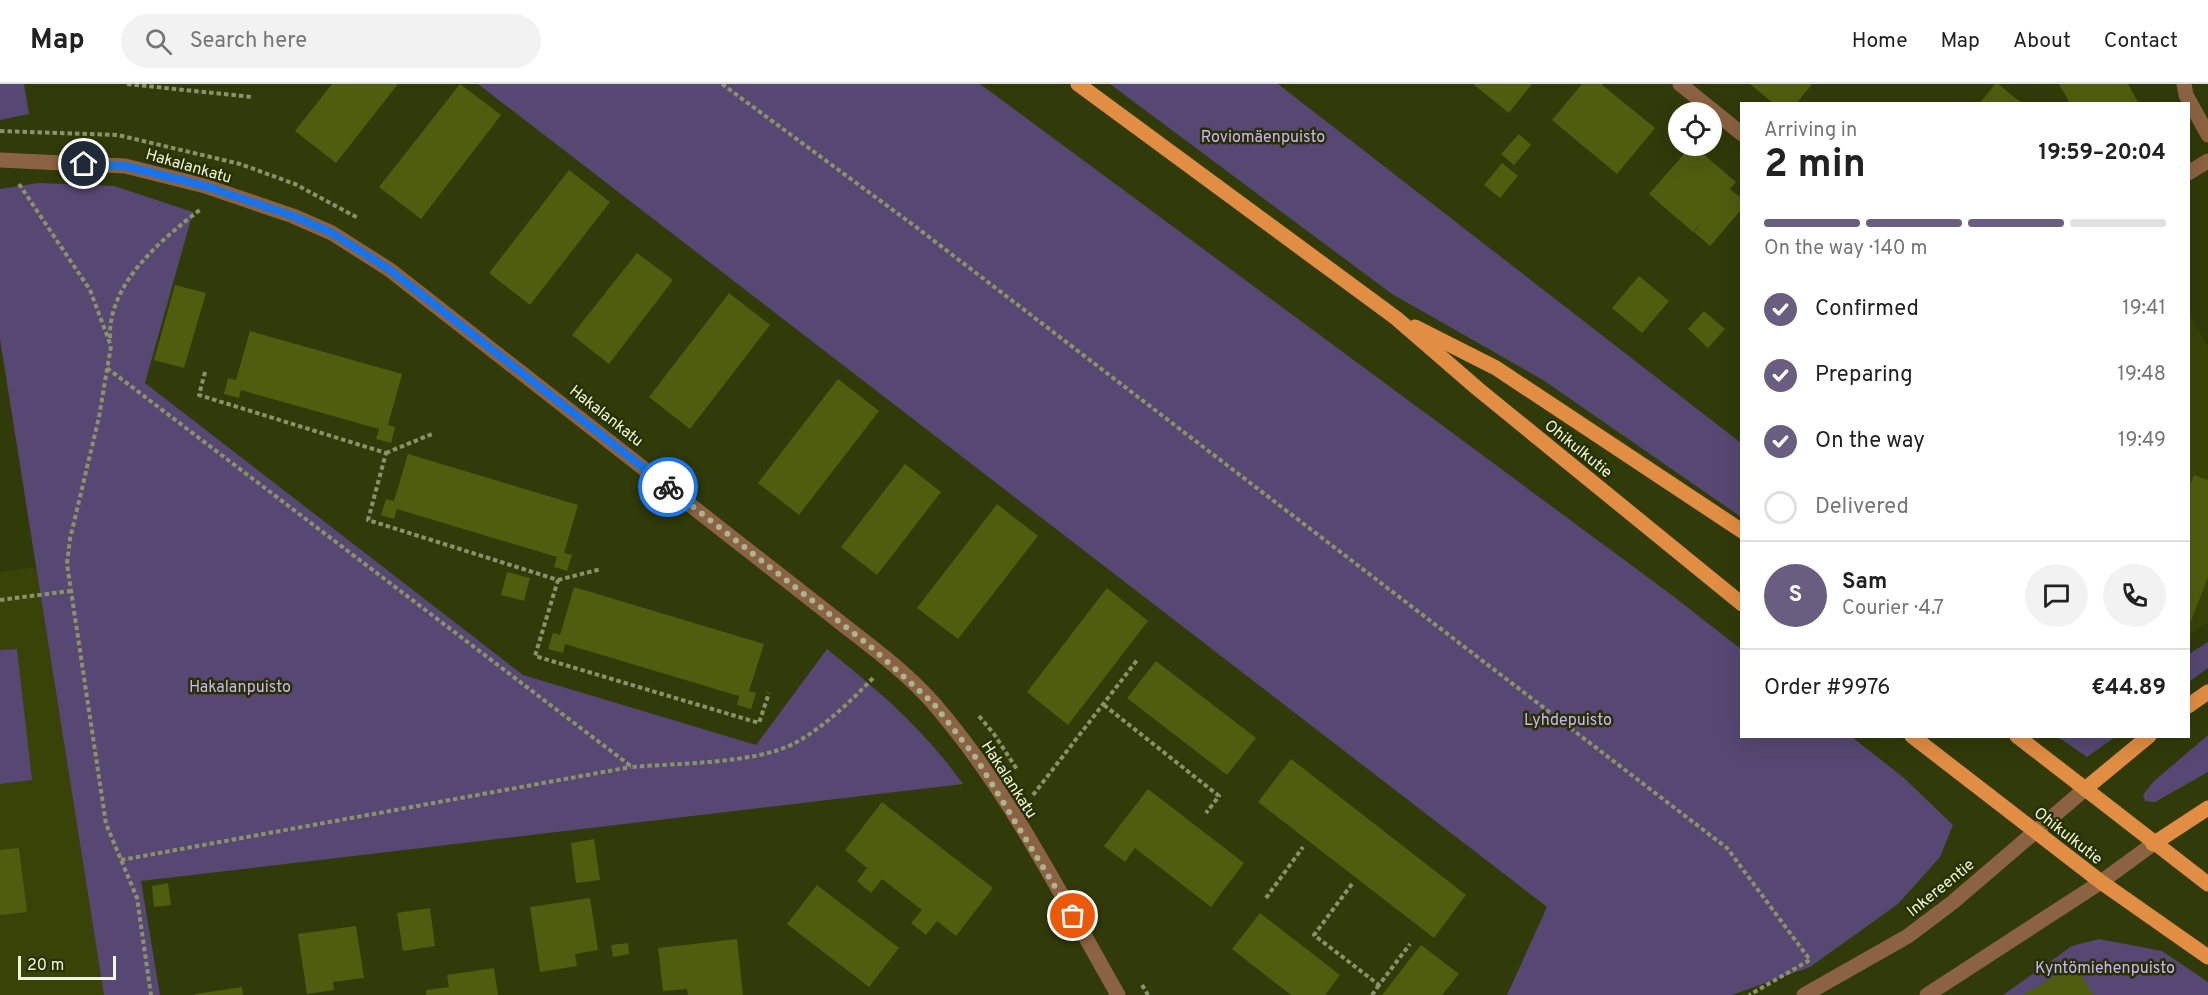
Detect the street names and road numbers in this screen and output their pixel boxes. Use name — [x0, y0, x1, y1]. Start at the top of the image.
street label: Hakalankatu — [143, 145, 234, 189]
street label: Hakalankatu — [565, 381, 647, 452]
street label: Ohikulkutie — [1540, 416, 1616, 483]
street label: Hakalankatu — [976, 738, 1041, 823]
street label: Ohikulkutie — [2029, 803, 2106, 870]
street label: Inkereentie — [1904, 855, 1979, 922]

